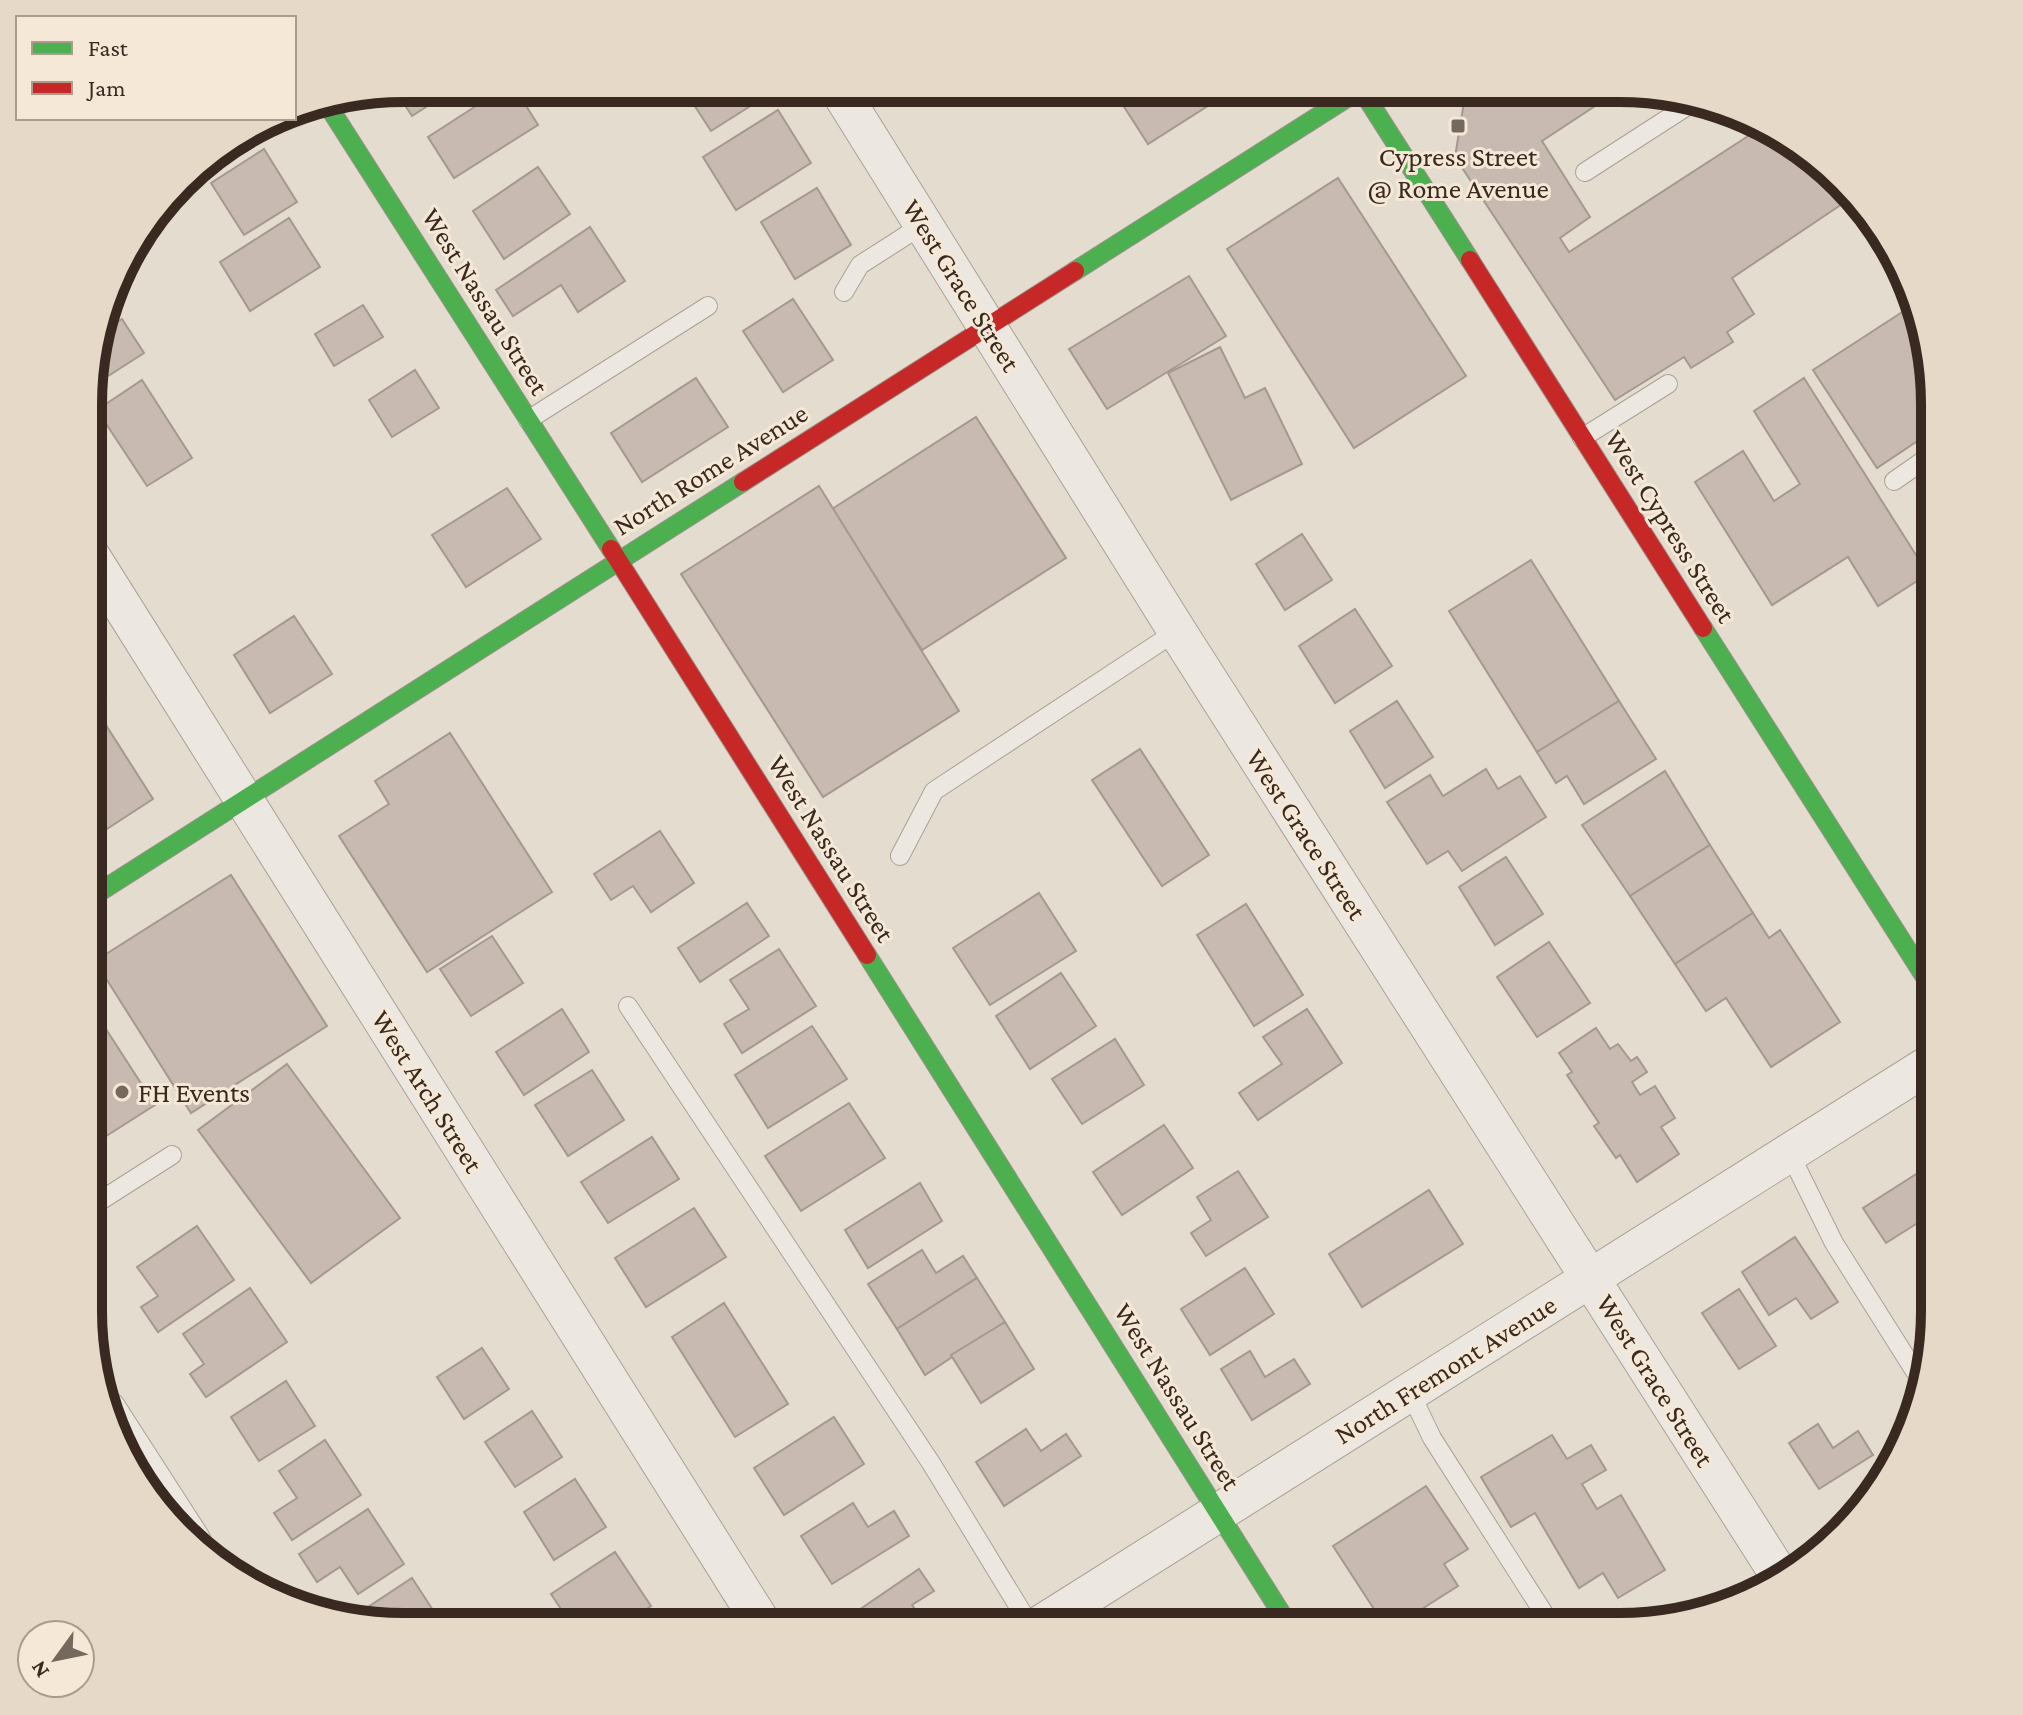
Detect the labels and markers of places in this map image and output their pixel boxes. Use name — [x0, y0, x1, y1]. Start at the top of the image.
marker: Cypress Street @ Rome Avenue — [1449, 117, 1467, 135]
place label: Cypress Street @ Rome Avenue — [1367, 141, 1549, 204]
place label: FH Events — [138, 1077, 250, 1108]
marker: FH Events — [113, 1083, 131, 1101]

